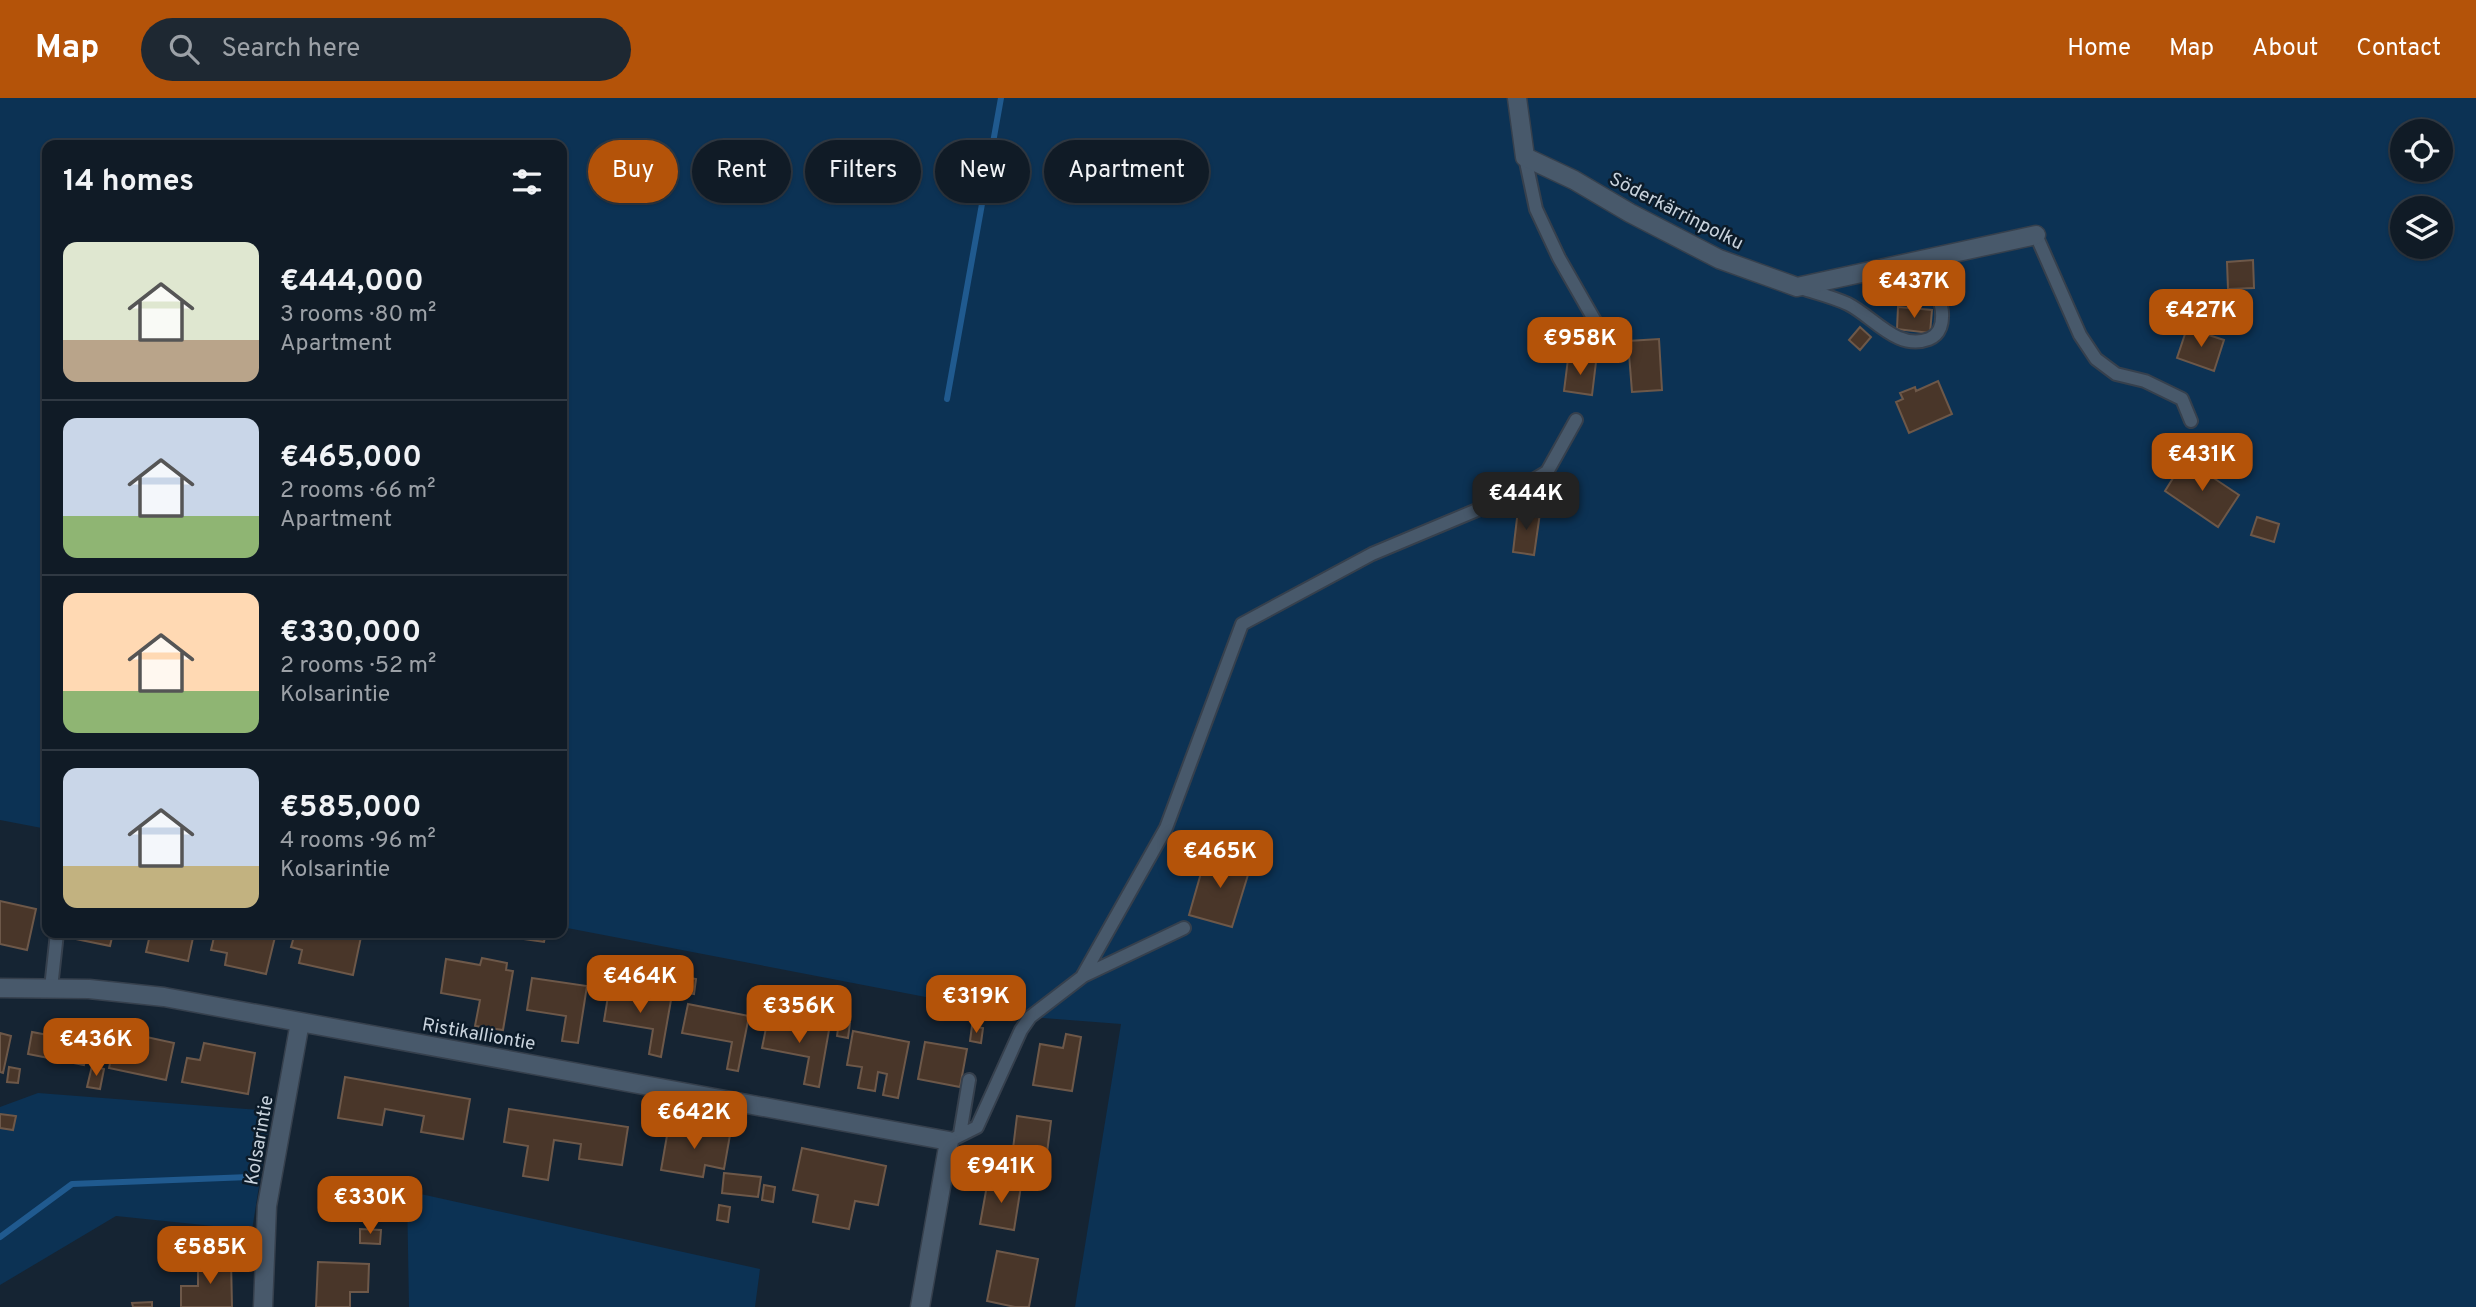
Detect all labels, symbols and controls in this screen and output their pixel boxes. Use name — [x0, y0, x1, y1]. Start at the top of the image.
search box — [141, 18, 631, 81]
text: Map — [35, 28, 99, 70]
icon: search — [165, 30, 203, 68]
text: Search here — [221, 33, 360, 66]
text: Home — [2067, 34, 2131, 64]
text: Map — [2169, 34, 2214, 64]
text: About — [2252, 34, 2318, 64]
text: Contact — [2356, 34, 2441, 64]
map controls — [2390, 119, 2453, 259]
button: locate — [2390, 119, 2453, 182]
chip: Buy — [588, 140, 678, 203]
chip: Rent — [692, 140, 791, 203]
chip: Filters — [805, 140, 921, 203]
chip: New — [935, 140, 1030, 203]
chip: Apartment — [1044, 140, 1209, 203]
icon: filters — [508, 163, 546, 201]
text: 14 homes — [63, 164, 194, 201]
street label: Söderkärrinpolku — [1605, 168, 1747, 256]
button: layers — [2390, 196, 2453, 259]
pin: €437K — [1865, 260, 1963, 320]
text: €444,000 — [280, 264, 424, 301]
text: €437K — [1878, 268, 1950, 297]
icon: home — [119, 270, 203, 354]
pin: €427K — [2152, 289, 2250, 349]
text: €427K — [2165, 297, 2237, 326]
text: 3 rooms · 80 m² — [280, 301, 436, 330]
pin: €958K — [1531, 317, 1629, 377]
text: €958K — [1543, 325, 1617, 354]
text: Apartment — [280, 330, 392, 359]
pin: €431K — [2153, 434, 2251, 493]
text: €465,000 — [280, 440, 422, 477]
text: €431K — [2168, 441, 2236, 470]
icon: home — [119, 446, 203, 530]
pin: €444K — [1477, 472, 1575, 532]
text: 2 rooms · 66 m² — [280, 477, 436, 506]
text: €444K — [1488, 480, 1564, 509]
text: Apartment — [280, 506, 392, 535]
text: €330,000 — [280, 615, 421, 652]
icon: home — [119, 621, 203, 705]
text: 2 rooms · 52 m² — [280, 652, 436, 681]
text: Kolsarintie — [280, 681, 390, 710]
text: €585,000 — [280, 790, 421, 827]
icon: home — [119, 796, 203, 880]
text: 4 rooms · 96 m² — [280, 827, 436, 856]
pin: €465K — [1171, 830, 1269, 890]
text: €465K — [1183, 838, 1257, 867]
text: Kolsarintie — [280, 856, 390, 885]
pin: €464K — [591, 956, 689, 1015]
text: €464K — [603, 963, 677, 992]
pin: €319K — [927, 976, 1025, 1035]
text: €319K — [942, 983, 1010, 1012]
pin: €356K — [750, 986, 848, 1045]
text: €356K — [763, 993, 835, 1022]
street label: Ristikalliontie — [420, 1013, 537, 1057]
pin: €436K — [47, 1018, 145, 1078]
text: €436K — [59, 1026, 133, 1055]
pin: €642K — [645, 1091, 743, 1151]
street label: Kolsarintie — [240, 1093, 280, 1187]
text: €642K — [657, 1099, 731, 1128]
pin: €941K — [952, 1146, 1050, 1205]
text: €941K — [967, 1153, 1035, 1182]
pin: €330K — [321, 1176, 419, 1236]
text: €330K — [333, 1184, 407, 1213]
pin: €585K — [161, 1226, 259, 1286]
text: €585K — [173, 1234, 247, 1263]

